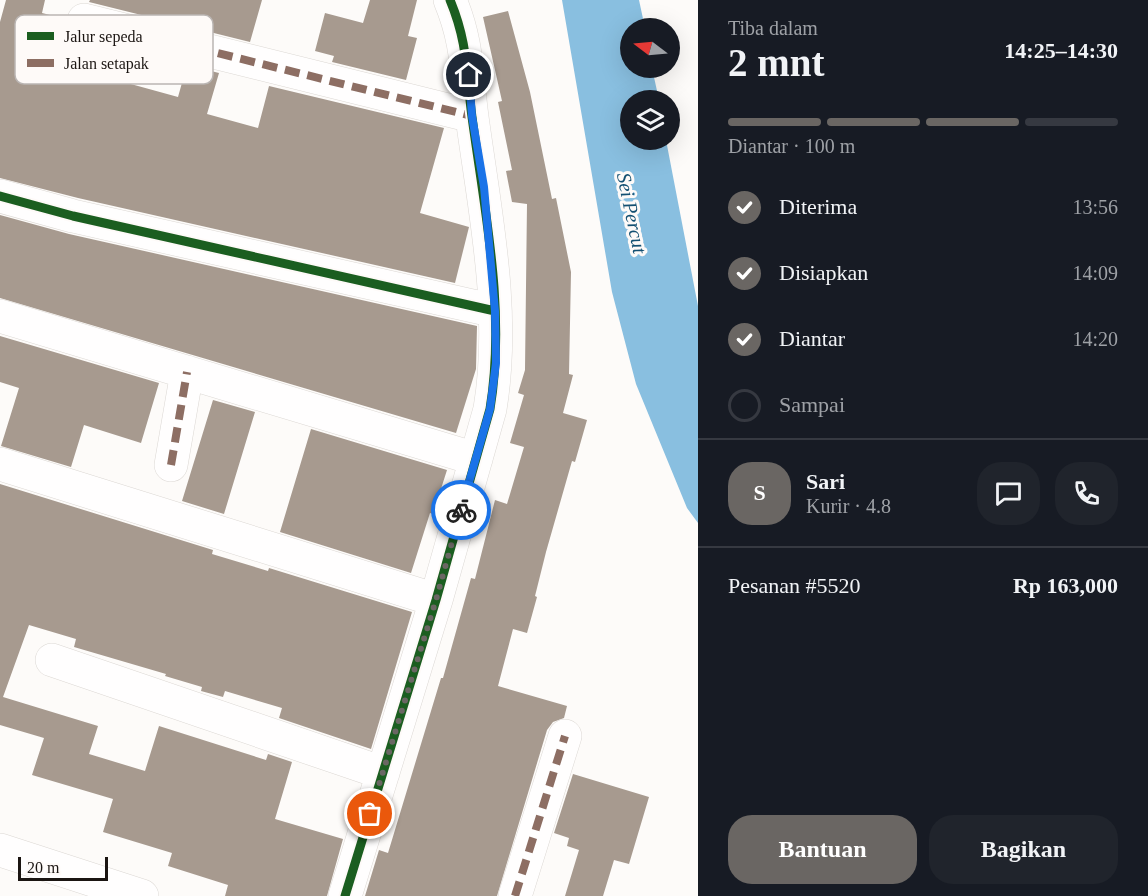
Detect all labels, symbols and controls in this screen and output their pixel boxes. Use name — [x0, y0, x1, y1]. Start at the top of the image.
legend — [15, 15, 213, 84]
text: Tiba dalam — [728, 17, 818, 39]
north arrow — [620, 18, 680, 78]
map controls — [620, 18, 680, 150]
text: Jalur sepeda — [64, 28, 143, 46]
text: 14:25–14:30 — [1004, 38, 1118, 63]
text: 2 mnt — [728, 41, 824, 84]
pin — [443, 49, 494, 100]
text: Jalan setapak — [64, 55, 149, 73]
icon: home — [452, 58, 485, 91]
button: layers — [620, 90, 680, 150]
text: Diantar · 100 m — [728, 135, 855, 157]
water label: Sei Percut — [613, 171, 651, 256]
icon: check — [728, 191, 761, 224]
text: Diterima — [779, 194, 857, 219]
text: 13:56 — [1072, 196, 1118, 218]
icon: check — [728, 257, 761, 290]
text: Disiapkan — [779, 260, 868, 285]
text: 14:09 — [1072, 262, 1118, 284]
icon: check — [728, 323, 761, 356]
text: Diantar — [779, 326, 845, 351]
text: 14:20 — [1072, 328, 1118, 350]
text: Sampai — [779, 392, 845, 417]
button: chat — [977, 462, 1040, 525]
button: phone — [1055, 462, 1118, 525]
text: Sari — [806, 469, 845, 494]
courier — [431, 480, 491, 540]
text: S — [753, 480, 766, 505]
icon: bike — [445, 494, 478, 527]
text: Kurir · 4.8 — [806, 495, 891, 517]
text: Pesanan #5520 — [728, 573, 861, 598]
text: Rp 163,000 — [1013, 573, 1118, 598]
pin — [344, 788, 395, 839]
icon: bag — [353, 797, 386, 830]
button: Bantuan — [728, 815, 917, 884]
button: Bagikan — [929, 815, 1118, 884]
scale bar — [18, 854, 108, 882]
text: 20 m — [27, 859, 59, 876]

